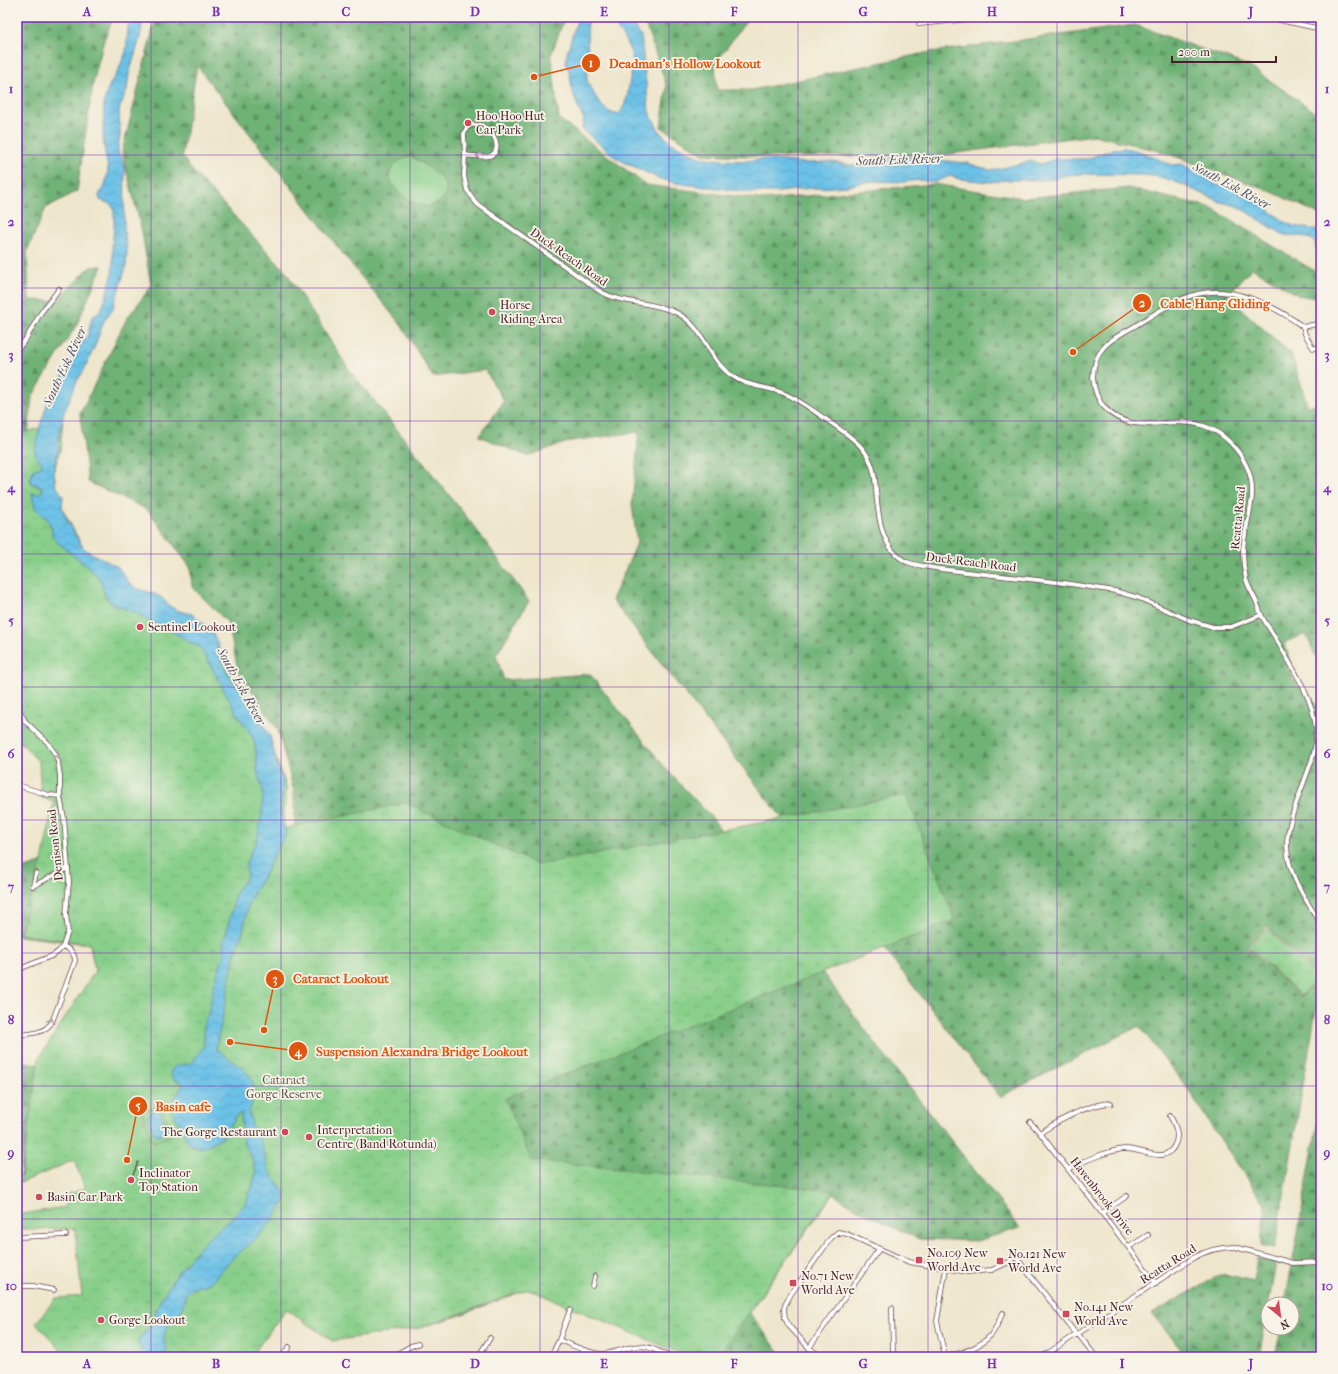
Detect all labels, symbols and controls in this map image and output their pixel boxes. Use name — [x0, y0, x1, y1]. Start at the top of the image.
text: A — [82, 4, 92, 19]
text: B — [212, 4, 221, 19]
text: C — [342, 4, 351, 19]
text: D — [470, 4, 480, 19]
text: E — [600, 4, 608, 19]
text: F — [730, 4, 738, 19]
text: G — [858, 4, 868, 19]
text: H — [987, 4, 998, 19]
text: I — [1119, 4, 1125, 19]
text: J — [1247, 4, 1254, 20]
scale bar — [1172, 38, 1276, 64]
text: 200 m — [1178, 45, 1210, 59]
callout: Deadman's Hollow Lookout — [581, 51, 769, 76]
text: 1 — [589, 56, 593, 70]
text: Deadman's Hollow Lookout — [609, 56, 762, 71]
text: 1 — [9, 81, 14, 96]
text: 1 — [1325, 81, 1330, 96]
place label: Hoo Hoo Hut Car Park — [476, 109, 545, 137]
marker: Hoo Hoo Hut Car Park — [463, 118, 473, 128]
water label: South Esk River — [855, 150, 943, 169]
one-way arrow — [476, 152, 482, 161]
water label: South Esk River — [1189, 158, 1274, 213]
text: 2 — [8, 214, 15, 229]
text: 2 — [1324, 214, 1331, 229]
street label: Duck Reach Road — [528, 225, 611, 289]
callout: Cable Hang Gliding — [1132, 291, 1278, 316]
text: 2 — [1139, 296, 1146, 310]
text: Cable Hang Gliding — [1160, 296, 1271, 312]
place label: Horse Riding Area — [500, 298, 563, 326]
marker: Horse Riding Area — [487, 307, 497, 317]
water label: South Esk River — [39, 323, 90, 409]
text: 3 — [8, 347, 14, 363]
text: 3 — [1324, 347, 1330, 363]
text: 4 — [6, 480, 16, 496]
text: 4 — [1322, 480, 1332, 496]
street label: Reatta Road — [1228, 485, 1248, 550]
street label: Duck Reach Road — [925, 549, 1018, 575]
text: 5 — [8, 613, 14, 628]
text: 5 — [1324, 613, 1330, 628]
place label: Sentinel Lookout — [148, 620, 237, 634]
marker: Sentinel Lookout — [135, 622, 145, 632]
water label: South Esk River — [214, 644, 270, 729]
text: 6 — [7, 746, 15, 761]
text: 6 — [1323, 746, 1331, 761]
one-way arrow — [52, 755, 61, 762]
street label: Denison Road — [44, 808, 66, 882]
text: 7 — [7, 879, 15, 894]
text: 7 — [1323, 879, 1331, 894]
callout: Cataract Lookout — [265, 966, 397, 991]
text: Cataract Lookout — [293, 971, 389, 986]
text: 3 — [273, 972, 278, 987]
text: 8 — [8, 1012, 15, 1027]
text: 8 — [1324, 1012, 1331, 1027]
one-way arrow — [46, 1019, 53, 1026]
callout: Suspension Alexandra Bridge Lookout — [288, 1039, 536, 1064]
text: Suspension Alexandra Bridge Lookout — [316, 1044, 528, 1060]
text: 4 — [293, 1045, 302, 1060]
park label: Cataract Gorge Reserve — [246, 1073, 322, 1101]
callout: Basin cafe — [128, 1094, 219, 1119]
text: 5 — [135, 1099, 141, 1113]
text: Basin cafe — [155, 1099, 211, 1114]
place label: Interpretation Centre (Band Rotunda) — [317, 1123, 437, 1151]
place label: The Gorge Restaurant — [162, 1125, 278, 1139]
marker: The Gorge Restaurant — [280, 1127, 290, 1137]
marker: Interpretation Centre (Band Rotunda) — [304, 1132, 314, 1142]
text: 9 — [7, 1145, 15, 1161]
text: 9 — [1323, 1145, 1331, 1161]
street label: Havenbrook Drive — [1067, 1154, 1137, 1238]
place label: Inclinator Top Station — [139, 1166, 198, 1194]
marker: Inclinator Top Station — [126, 1175, 136, 1185]
place label: Basin Car Park — [47, 1190, 124, 1204]
marker: Basin Car Park — [34, 1192, 44, 1202]
street label: Reatta Road — [1137, 1241, 1199, 1287]
place label: No.109 New World Ave — [926, 1246, 989, 1274]
place label: No.121 New World Ave — [1007, 1247, 1067, 1275]
marker: No.109 New World Ave — [914, 1255, 924, 1265]
marker: No.121 New World Ave — [995, 1256, 1005, 1266]
place label: No.71 New World Ave — [800, 1269, 855, 1297]
text: 10 — [5, 1278, 17, 1293]
marker: No.71 New World Ave — [788, 1278, 798, 1288]
text: 10 — [1321, 1278, 1333, 1293]
north arrow — [1260, 1296, 1300, 1336]
place label: No.141 New World Ave — [1073, 1300, 1134, 1328]
marker: No.141 New World Ave — [1061, 1309, 1071, 1319]
place label: Gorge Lookout — [109, 1313, 187, 1327]
marker: Gorge Lookout — [96, 1315, 106, 1325]
text: N — [1277, 1317, 1291, 1332]
text: A — [82, 1356, 92, 1371]
text: B — [212, 1356, 221, 1371]
text: C — [342, 1356, 351, 1371]
text: D — [470, 1356, 480, 1371]
text: E — [600, 1356, 608, 1371]
text: F — [730, 1356, 738, 1371]
text: G — [858, 1356, 868, 1371]
text: H — [987, 1356, 998, 1371]
text: I — [1119, 1356, 1125, 1371]
text: J — [1247, 1356, 1254, 1372]

